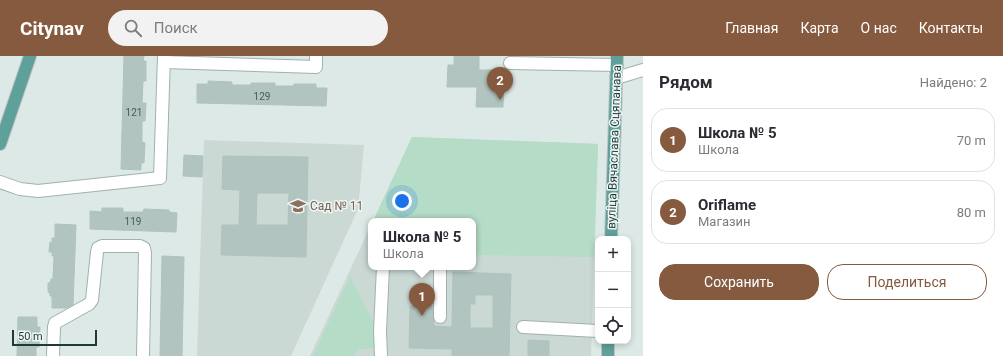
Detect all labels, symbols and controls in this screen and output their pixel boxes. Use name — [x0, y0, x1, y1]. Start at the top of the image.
search box — [108, 10, 388, 46]
text: Citynav — [20, 17, 84, 40]
icon: search — [122, 17, 144, 39]
text: Поиск — [154, 19, 198, 37]
text: Главная — [725, 20, 778, 36]
text: Карта — [800, 20, 839, 36]
text: О нас — [861, 20, 897, 36]
text: Контакты — [919, 20, 983, 36]
street label: вуліца Вячаслава Сцяпанава — [604, 65, 624, 229]
pin: 2 — [487, 67, 513, 100]
text: Рядом — [659, 72, 713, 92]
text: Найдено: 2 — [920, 75, 987, 90]
house number: 129 — [254, 91, 270, 102]
house number: 121 — [126, 107, 142, 118]
text: Школа № 5 — [698, 124, 777, 142]
text: 1 — [669, 133, 677, 148]
text: 70 m — [957, 133, 986, 148]
text: Школа — [698, 142, 739, 157]
your location — [392, 191, 412, 211]
text: Oriflame — [698, 196, 756, 214]
school or university icon: Сад № 11 — [289, 197, 307, 215]
place label: Сад № 11 — [310, 199, 363, 213]
text: 2 — [669, 205, 677, 220]
text: 80 m — [957, 205, 986, 220]
text: Магазин — [698, 214, 751, 229]
house number: 119 — [125, 216, 141, 227]
popup — [368, 218, 476, 270]
text: Школа № 5 — [383, 228, 461, 246]
map controls — [595, 236, 631, 344]
button: + — [595, 236, 631, 272]
text: Школа — [383, 246, 424, 261]
button: Сохранить — [659, 264, 819, 300]
button: Поделиться — [827, 264, 987, 300]
button: − — [595, 272, 631, 308]
pin: 1 — [409, 283, 435, 316]
button: locate — [595, 308, 631, 344]
scale bar — [12, 328, 97, 347]
text: 50 m — [18, 330, 43, 343]

